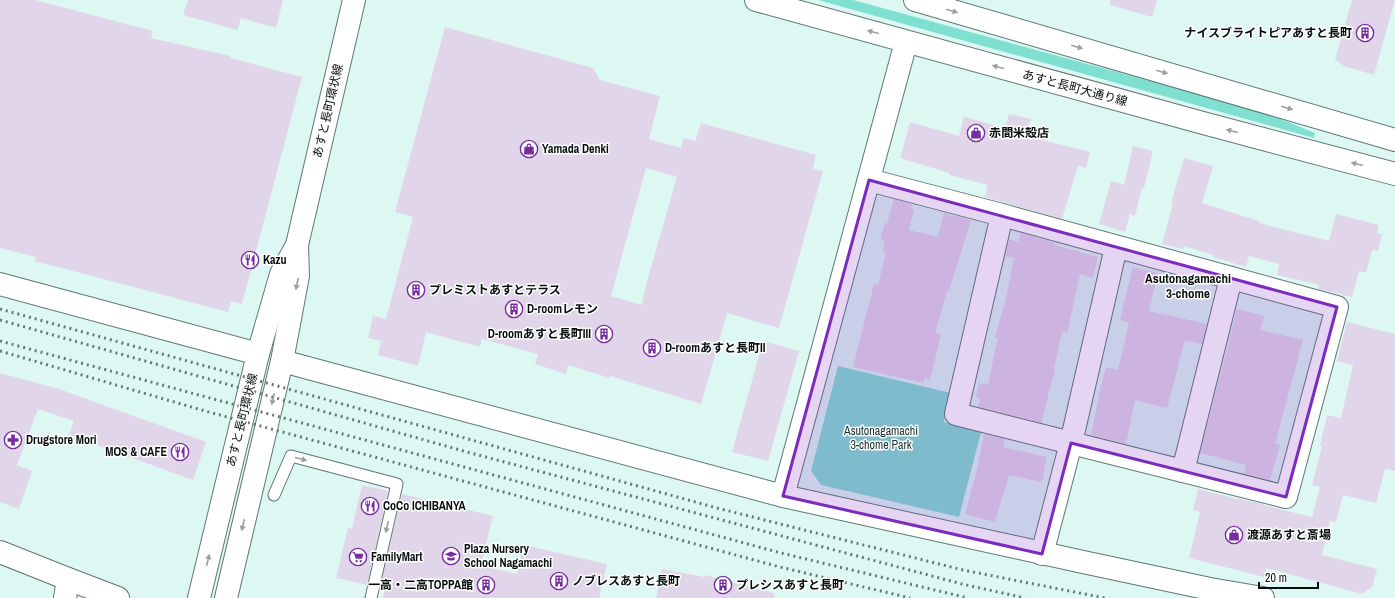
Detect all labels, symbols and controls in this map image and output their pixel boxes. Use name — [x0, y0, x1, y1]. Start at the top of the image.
one-way arrow — [946, 8, 958, 14]
building icon: ナイスブライトピアあすと長町 — [1355, 23, 1375, 43]
place label: ナイスブライトピアあすと長町 — [1184, 25, 1352, 41]
one-way arrow — [867, 29, 879, 35]
one-way arrow — [1071, 44, 1083, 50]
street label: あすと長町環状線 — [309, 62, 347, 160]
one-way arrow — [992, 64, 1004, 70]
street label: あすと長町大通り線 — [1021, 66, 1129, 110]
one-way arrow — [1156, 69, 1168, 75]
one-way arrow — [1281, 105, 1293, 111]
shop icon: 赤間米殻店 — [966, 123, 986, 143]
place label: 赤間米殻店 — [989, 125, 1049, 141]
one-way arrow — [1225, 128, 1237, 134]
shop icon: Yamada Denki — [519, 139, 539, 159]
place label: Yamada Denki — [542, 141, 609, 157]
one-way arrow — [1351, 161, 1364, 167]
restaurant icon: Kazu — [240, 250, 260, 270]
place label: Kazu — [263, 252, 287, 268]
district label: Asutonagamachi 3-chome — [1145, 270, 1231, 302]
one-way arrow — [293, 278, 299, 290]
building icon: プレミストあすとテラス — [406, 280, 426, 300]
place label: プレミストあすとテラス — [429, 282, 561, 298]
building icon: D-roomレモン — [504, 299, 524, 319]
place label: D-roomレモン — [527, 301, 598, 317]
building icon: D-roomあすと長町III — [594, 324, 614, 344]
place label: D-roomあすと長町III — [488, 326, 591, 342]
building icon: D-roomあすと長町II — [642, 338, 662, 358]
place label: D-roomあすと長町II — [665, 340, 766, 356]
street label: あすと長町環状線 — [223, 371, 261, 469]
one-way arrow — [270, 392, 276, 405]
park label: Asutonagamachi 3-chome Park — [843, 423, 918, 453]
pharmacy icon: Drugstore Mori — [3, 430, 23, 450]
place label: Drugstore Mori — [26, 432, 97, 448]
restaurant icon: MOS & CAFE — [170, 442, 190, 462]
place label: MOS & CAFE — [105, 444, 167, 460]
one-way arrow — [295, 456, 307, 462]
restaurant icon: CoCo ICHIBANYA — [360, 496, 380, 516]
place label: CoCo ICHIBANYA — [383, 498, 467, 514]
one-way arrow — [240, 519, 246, 531]
one-way arrow — [384, 521, 390, 534]
shop icon: 渡源あすと斎場 — [1224, 525, 1244, 545]
place label: 渡源あすと斎場 — [1247, 527, 1331, 543]
place label: Plaza Nursery School Nagamachi — [464, 541, 552, 571]
school or university icon: Plaza Nursery School Nagamachi — [441, 546, 461, 566]
supermarket icon: FamilyMart — [348, 547, 368, 567]
place label: FamilyMart — [371, 549, 423, 565]
one-way arrow — [205, 554, 211, 566]
scale bar — [1259, 564, 1318, 590]
text: 20 m — [1265, 570, 1287, 586]
building icon: ノブレスあすと長町 — [549, 571, 569, 591]
place label: ノブレスあすと長町 — [572, 573, 680, 589]
building icon: 一高・二高TOPPA館 — [476, 575, 496, 595]
building icon: プレシスあすと長町 — [713, 575, 733, 595]
place label: 一高・二高TOPPA館 — [368, 577, 473, 593]
place label: プレシスあすと長町 — [736, 577, 844, 593]

